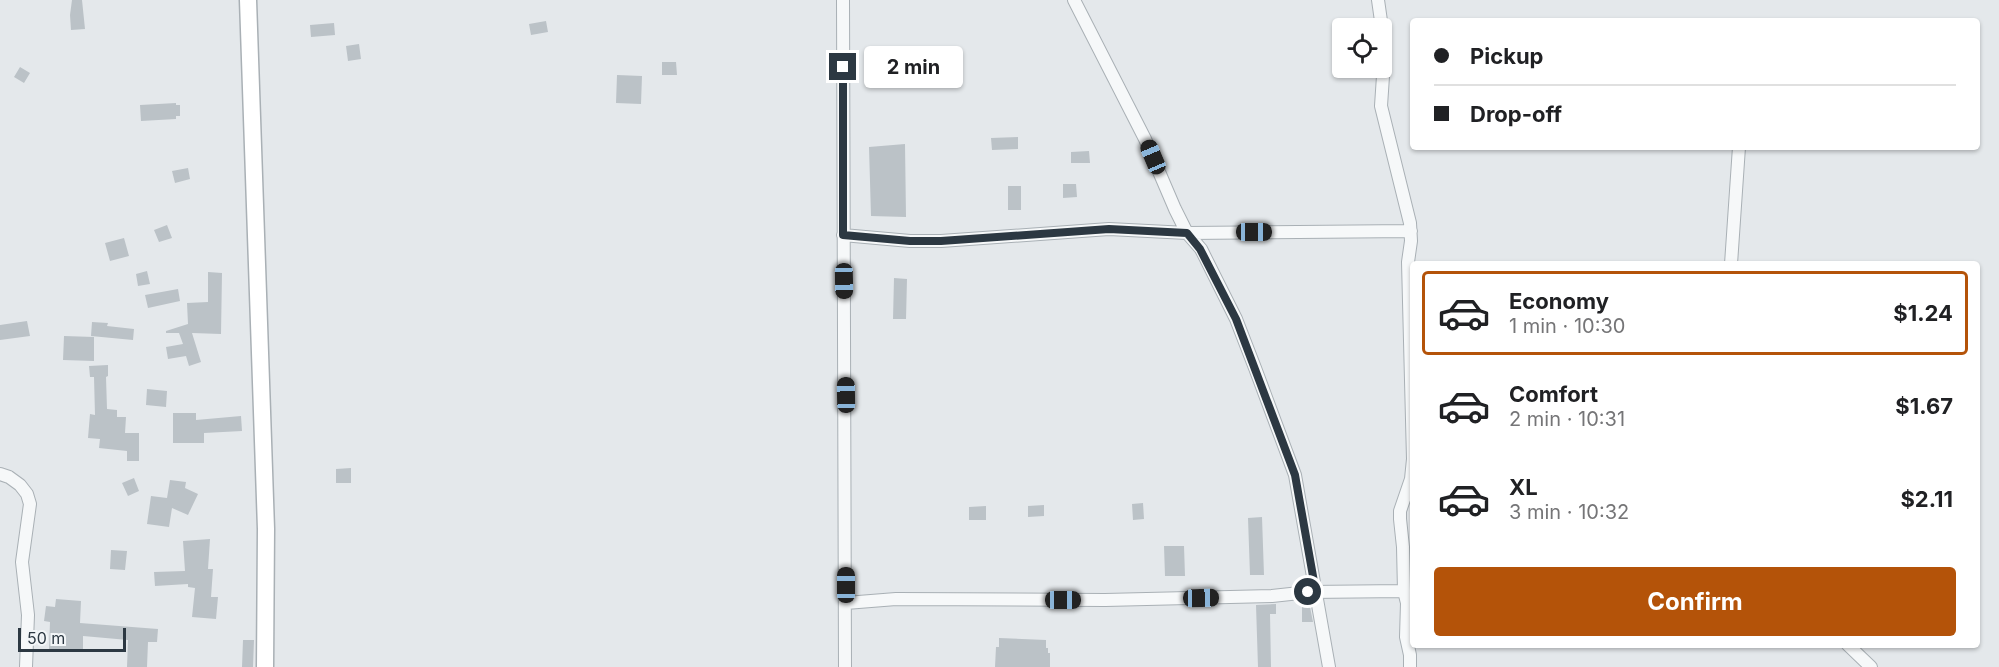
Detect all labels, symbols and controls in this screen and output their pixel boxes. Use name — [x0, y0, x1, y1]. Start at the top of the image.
map controls — [1332, 18, 1392, 78]
button: locate — [1332, 18, 1392, 78]
text: Pickup — [1470, 43, 1544, 69]
callout: 2 min — [864, 46, 963, 88]
route end — [829, 53, 856, 80]
text: 2 min — [887, 55, 940, 79]
text: Drop-off — [1470, 101, 1562, 127]
car — [1138, 137, 1168, 177]
car — [1236, 223, 1272, 241]
car — [835, 263, 853, 299]
icon: car — [1437, 286, 1491, 340]
text: Economy — [1509, 288, 1609, 314]
text: $1.24 — [1893, 300, 1953, 326]
text: 1 min · 10:30 — [1509, 314, 1625, 338]
car — [837, 377, 855, 413]
icon: car — [1437, 379, 1491, 433]
text: Comfort — [1509, 381, 1598, 407]
text: $1.67 — [1895, 393, 1953, 419]
text: 2 min · 10:31 — [1509, 407, 1625, 431]
icon: car — [1437, 472, 1491, 526]
text: XL — [1509, 474, 1538, 500]
text: $2.11 — [1900, 486, 1953, 512]
text: 3 min · 10:32 — [1509, 500, 1629, 524]
car — [837, 567, 855, 603]
button: Confirm — [1434, 567, 1956, 636]
route start — [1294, 578, 1321, 605]
car — [1183, 589, 1219, 607]
car — [1045, 591, 1081, 609]
scale bar — [18, 625, 126, 652]
text: 50 m — [27, 628, 65, 648]

